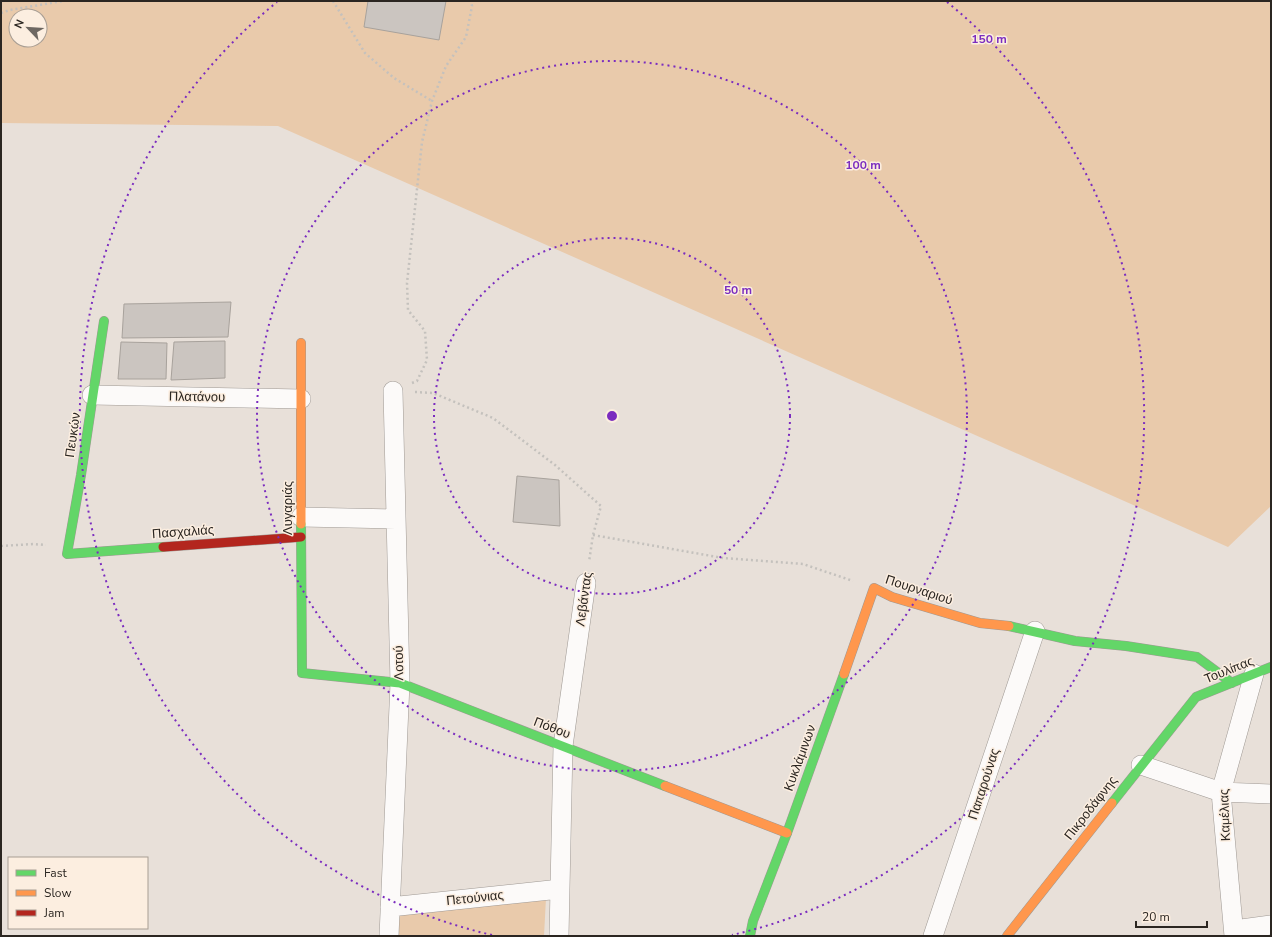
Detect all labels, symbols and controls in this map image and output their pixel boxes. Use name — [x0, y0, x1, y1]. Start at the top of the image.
north arrow — [8, 8, 48, 48]
text: N — [11, 17, 28, 31]
text: 150 m — [971, 31, 1007, 47]
text: 100 m — [845, 157, 881, 173]
text: 50 m — [724, 282, 752, 298]
street label: Πλατάνου — [169, 388, 225, 406]
centre of rings — [605, 409, 619, 423]
street label: Πευκών — [61, 411, 85, 459]
street label: Λυγαριάς — [279, 481, 297, 535]
street label: Πασχαλιάς — [151, 521, 215, 543]
street label: Λεβάντας — [571, 571, 597, 627]
street label: Πουρναριού — [883, 571, 955, 609]
street label: Λοτού — [390, 645, 408, 681]
street label: Τουλίπας — [1202, 652, 1256, 688]
street label: Πόθου — [531, 713, 573, 743]
street label: Κυκλάμινων — [780, 722, 820, 794]
street label: Παπαρούνας — [964, 746, 1004, 822]
street label: Πικροδάφνης — [1060, 772, 1122, 844]
street label: Καμέλιας — [1215, 789, 1235, 841]
legend — [8, 857, 148, 929]
text: Fast — [44, 865, 67, 881]
text: Slow — [44, 885, 72, 901]
street label: Πετούνιας — [445, 886, 505, 910]
scale bar — [1136, 903, 1207, 929]
text: Jam — [43, 905, 65, 921]
text: 20 m — [1142, 909, 1170, 925]

